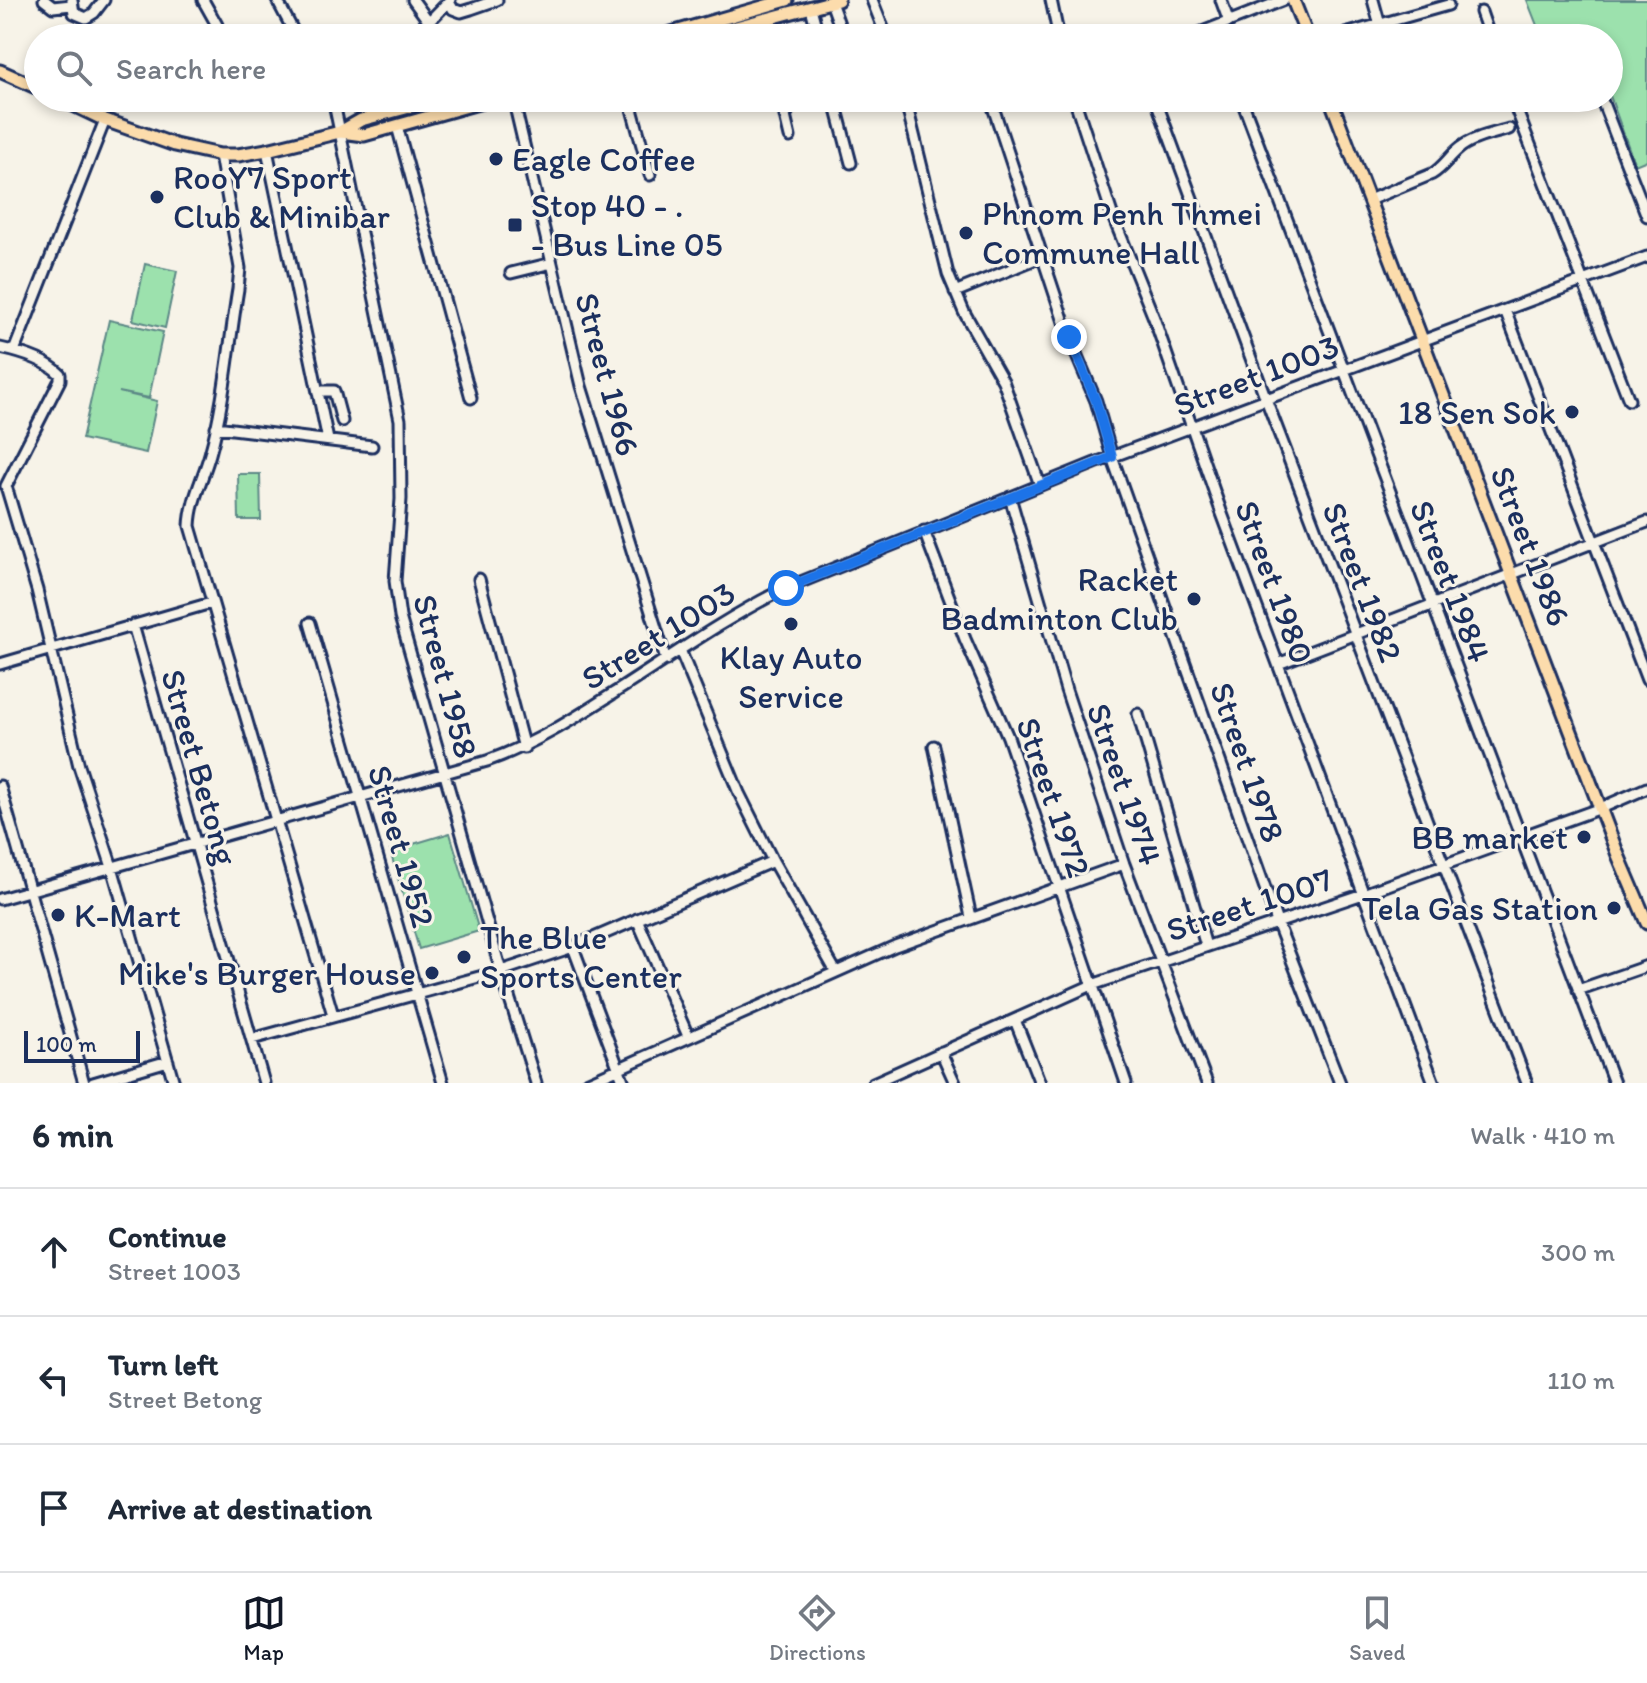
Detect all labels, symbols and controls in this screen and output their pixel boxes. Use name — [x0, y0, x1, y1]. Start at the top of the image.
search box — [24, 24, 1623, 112]
icon: search — [52, 46, 96, 90]
text: Search here — [116, 50, 266, 87]
place label: Eagle Coffee — [512, 139, 696, 180]
marker: Eagle Coffee — [487, 150, 505, 168]
place label: RooY7 Sport Club & Minibar — [173, 157, 390, 237]
place label: Stop 40 - . - Bus Line 05 — [531, 185, 723, 265]
marker: RooY7 Sport Club & Minibar — [148, 188, 166, 206]
place label: Phnom Penh Thmei Commune Hall — [982, 193, 1262, 273]
marker: Stop 40 - . - Bus Line 05 — [506, 216, 524, 234]
marker: Phnom Penh Thmei Commune Hall — [957, 224, 975, 242]
street label: Street 1966 — [566, 288, 649, 460]
route end — [1051, 319, 1087, 355]
street label: Street 1003 — [1168, 325, 1345, 426]
place label: 18 Sen Sok — [1398, 392, 1556, 433]
marker: 18 Sen Sok — [1563, 403, 1581, 421]
street label: Street 1986 — [1481, 461, 1580, 632]
street label: Street 1984 — [1401, 494, 1500, 668]
street label: Street 1980 — [1226, 495, 1323, 669]
street label: Street 1982 — [1313, 497, 1412, 668]
place label: Racket Badminton Club — [940, 559, 1178, 639]
route start — [768, 570, 804, 606]
street label: Street 1003 — [574, 572, 743, 699]
street label: Street 1958 — [404, 590, 487, 762]
marker: Racket Badminton Club — [1185, 590, 1203, 608]
marker: Klay Auto Service — [782, 615, 800, 633]
place label: Klay Auto Service — [719, 637, 863, 717]
street label: Street Betong — [152, 665, 247, 870]
street label: Street 1978 — [1201, 677, 1294, 848]
street label: Street 1974 — [1078, 698, 1171, 870]
street label: Street 1972 — [1007, 712, 1100, 882]
street label: Street 1952 — [359, 760, 444, 932]
place label: BB market — [1411, 817, 1568, 858]
marker: BB market — [1575, 828, 1593, 846]
street label: Street 1007 — [1161, 858, 1337, 951]
place label: Tela Gas Station — [1362, 888, 1598, 929]
place label: K-Mart — [74, 895, 181, 936]
marker: Tela Gas Station — [1605, 899, 1623, 917]
marker: K-Mart — [49, 906, 67, 924]
place label: The Blue Sports Center — [480, 917, 682, 997]
marker: The Blue Sports Center — [455, 948, 473, 966]
place label: Mike's Burger House — [118, 953, 416, 994]
marker: Mike's Burger House — [423, 964, 441, 982]
scale bar — [24, 1027, 140, 1063]
text: 100 m — [36, 1031, 97, 1058]
text: 6 min — [32, 1115, 113, 1156]
text: Walk · 410 m — [1470, 1119, 1615, 1151]
text: Continue — [108, 1218, 227, 1255]
icon: ahead — [32, 1230, 76, 1274]
text: 300 m — [1541, 1236, 1615, 1268]
text: Street 1003 — [108, 1255, 241, 1287]
text: Turn left — [108, 1346, 219, 1383]
icon: left — [32, 1358, 76, 1402]
text: 110 m — [1547, 1364, 1615, 1396]
text: Street Betong — [108, 1383, 262, 1415]
icon: arrive — [32, 1486, 76, 1530]
text: Arrive at destination — [108, 1490, 372, 1527]
tab: Map — [242, 1591, 286, 1666]
tab: Directions — [769, 1591, 866, 1666]
tab: Saved — [1349, 1591, 1405, 1666]

